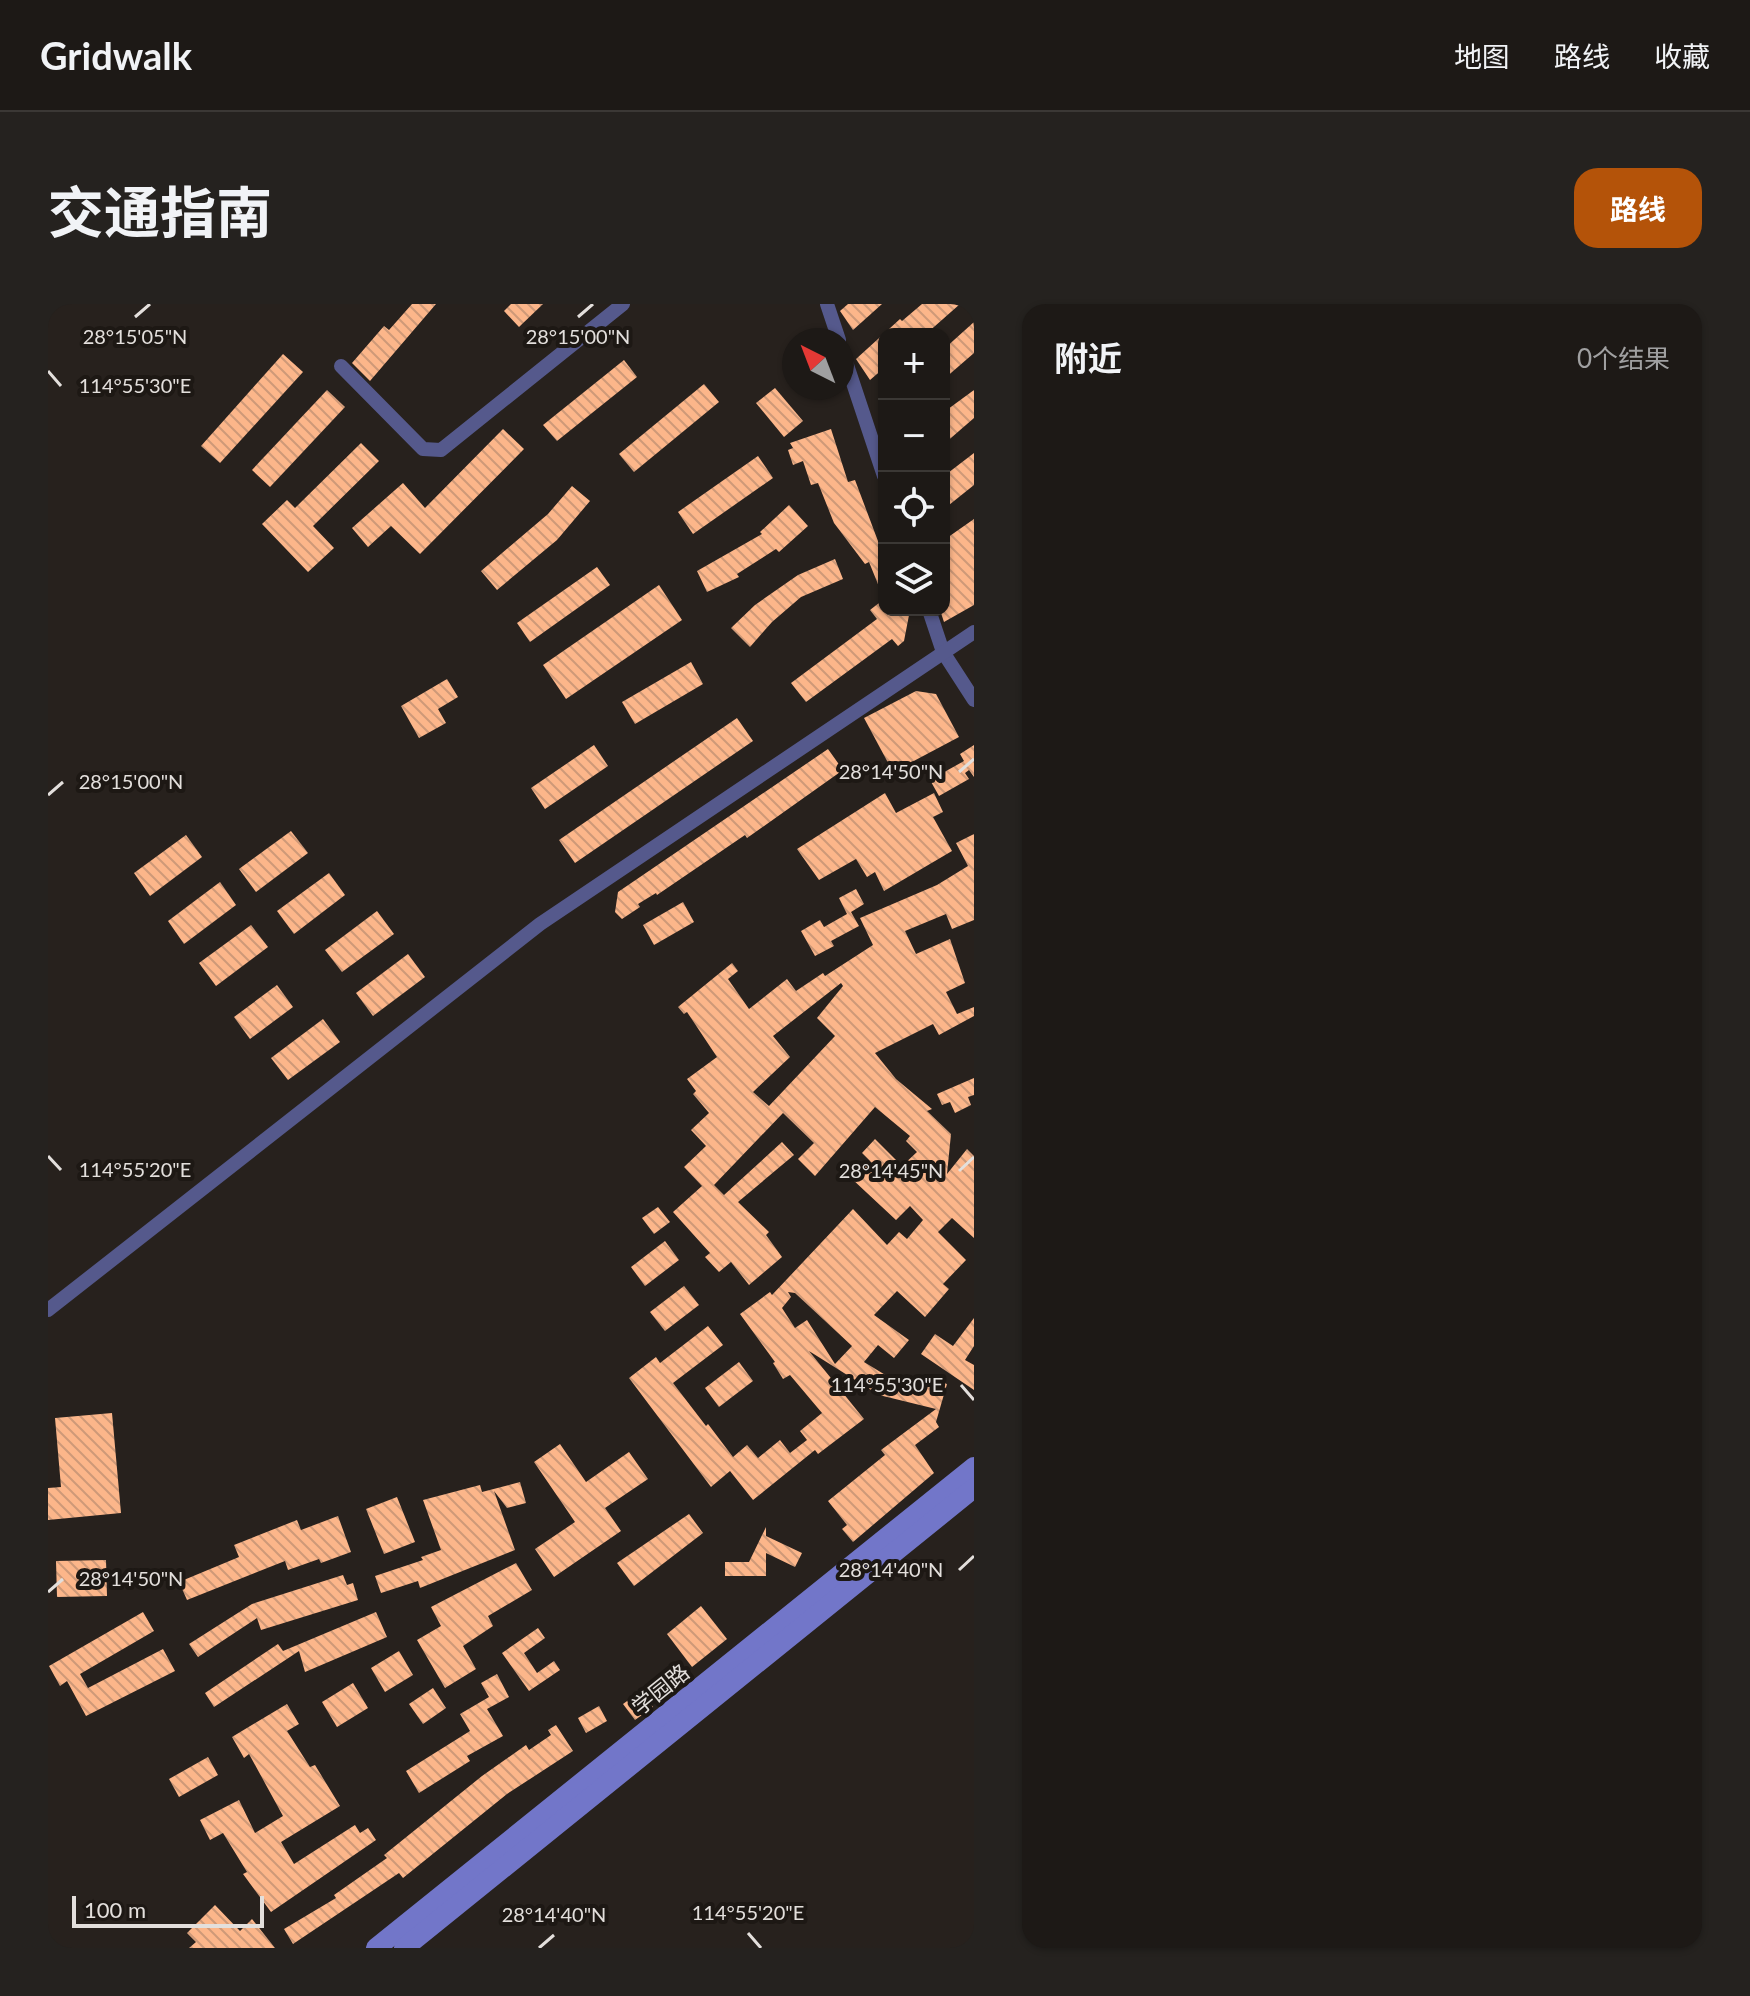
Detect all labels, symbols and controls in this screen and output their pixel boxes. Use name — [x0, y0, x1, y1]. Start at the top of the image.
text: Gridwalk — [40, 32, 192, 78]
text: 地图 — [1454, 39, 1510, 73]
text: 路线 — [1554, 39, 1610, 73]
text: 收藏 — [1654, 39, 1710, 73]
button: 路线 — [1574, 168, 1702, 248]
text: 交通指南 — [48, 178, 272, 245]
text: 28°15'05"N — [83, 324, 187, 348]
text: 28°15'00"N — [526, 324, 630, 348]
north arrow — [782, 328, 854, 400]
map controls — [878, 328, 950, 616]
button: + — [878, 328, 950, 400]
text: 附近 — [1054, 337, 1122, 378]
text: 0个结果 — [1577, 342, 1670, 374]
text: 114°55'30"E — [79, 373, 191, 397]
button: − — [878, 400, 950, 472]
button: locate — [878, 472, 950, 544]
button: layers — [878, 544, 950, 616]
text: 28°14'50"N — [839, 759, 943, 783]
text: 28°15'00"N — [79, 769, 183, 793]
text: 114°55'20"E — [79, 1157, 191, 1181]
text: 28°14'45"N — [839, 1158, 943, 1182]
text: 114°55'30"E — [831, 1372, 943, 1396]
text: 28°14'40"N — [839, 1557, 943, 1581]
text: 28°14'50"N — [79, 1566, 183, 1590]
street label: 学园路 — [626, 1658, 694, 1720]
scale bar — [72, 1892, 264, 1928]
text: 100 m — [84, 1896, 146, 1923]
text: 114°55'20"E — [692, 1900, 804, 1924]
text: 28°14'40"N — [502, 1902, 606, 1926]

